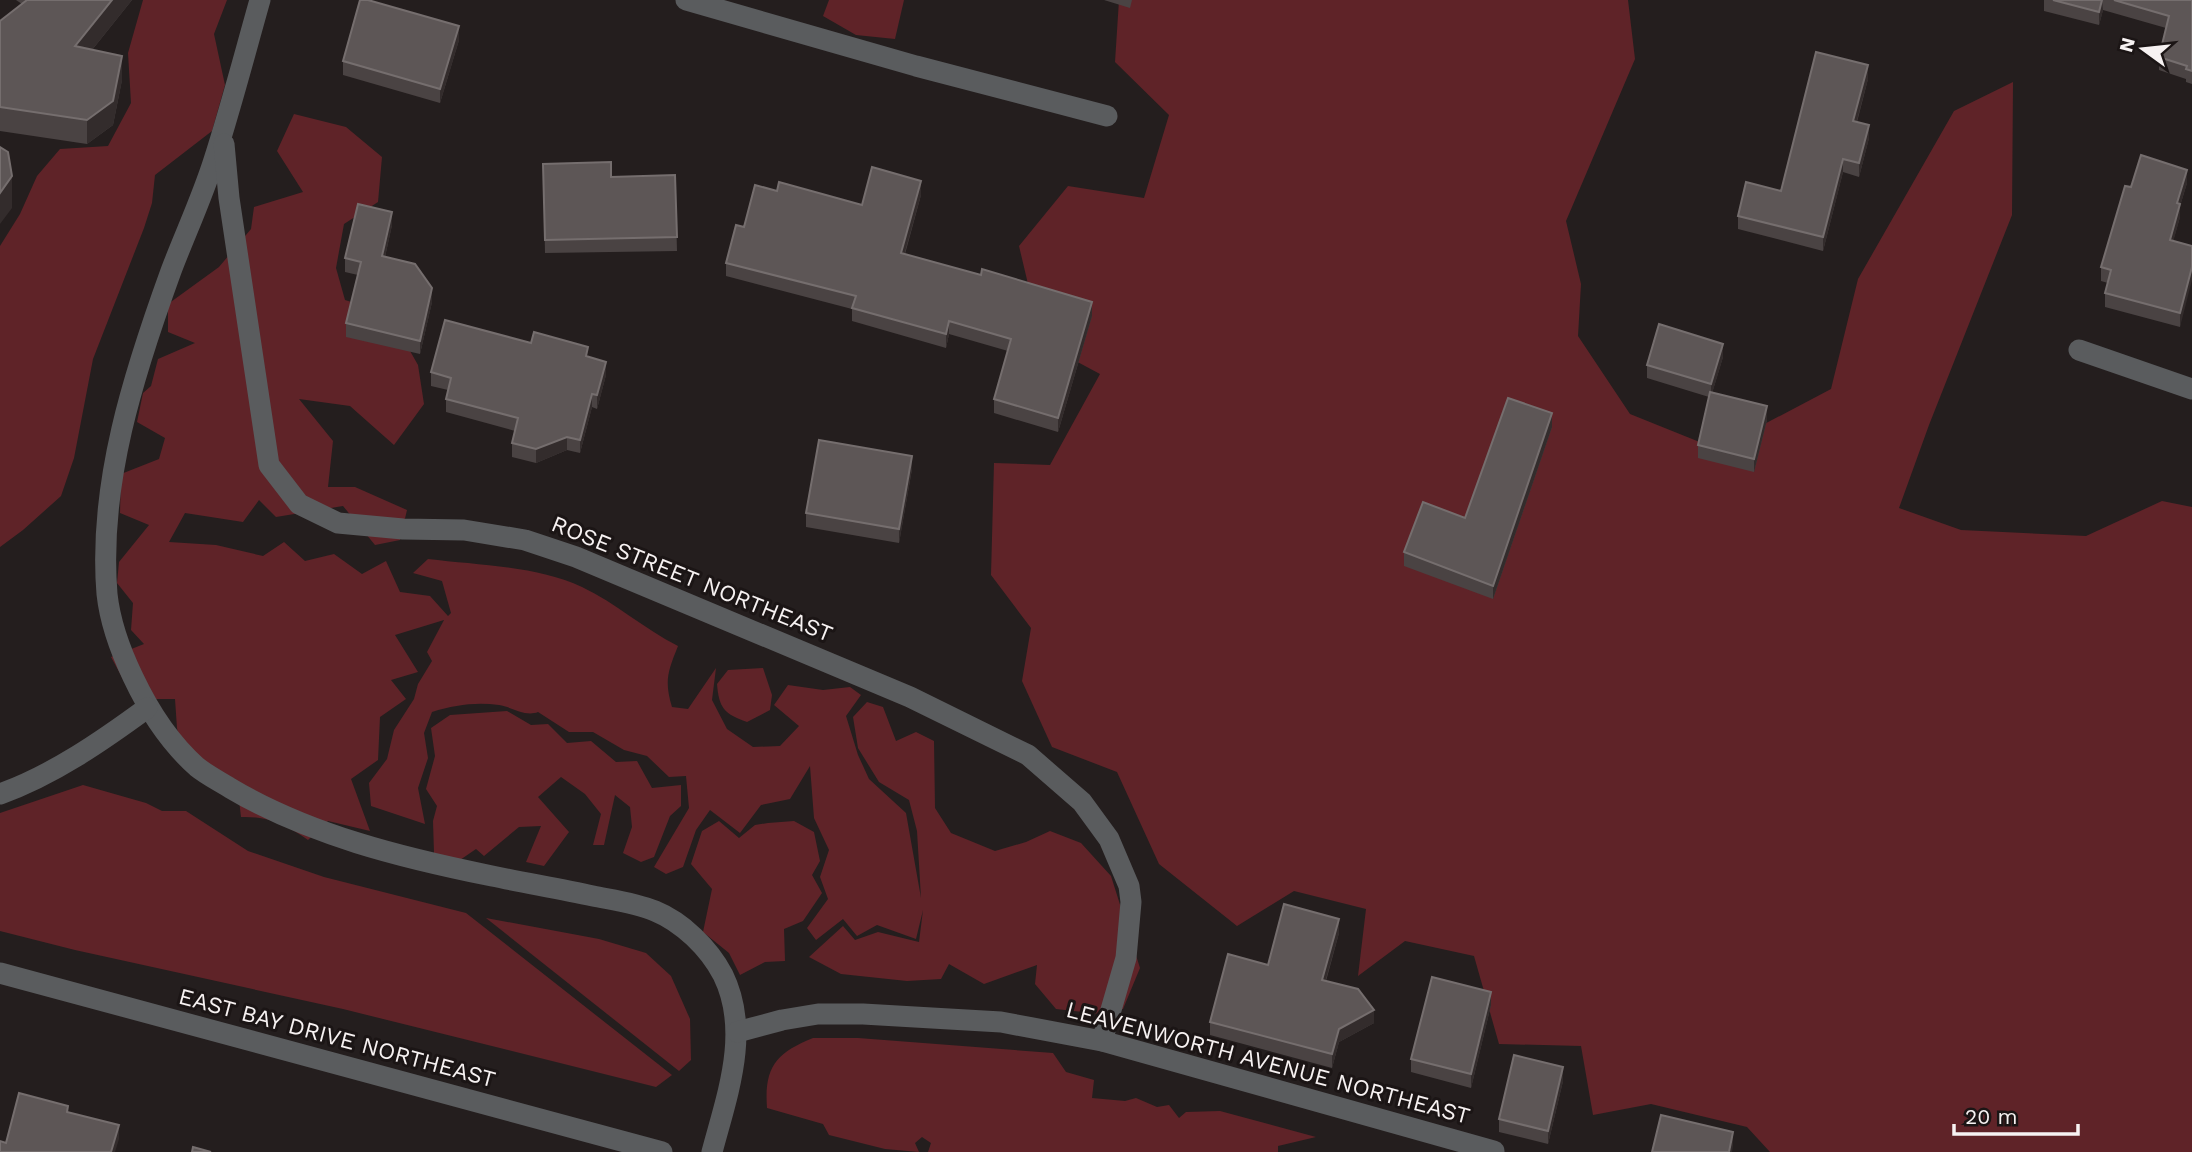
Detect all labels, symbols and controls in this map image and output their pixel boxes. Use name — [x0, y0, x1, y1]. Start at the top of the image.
north arrow — [2108, 14, 2178, 84]
text: N — [2114, 35, 2140, 55]
street label: ROSE STREET NORTHEAST — [548, 510, 837, 648]
street label: EAST BAY DRIVE NORTHEAST — [176, 983, 498, 1093]
street label: LEAVENWORTH AVENUE NORTHEAST — [1063, 996, 1473, 1130]
scale bar — [1954, 1092, 2078, 1136]
text: 20 m — [1965, 1104, 2017, 1129]

